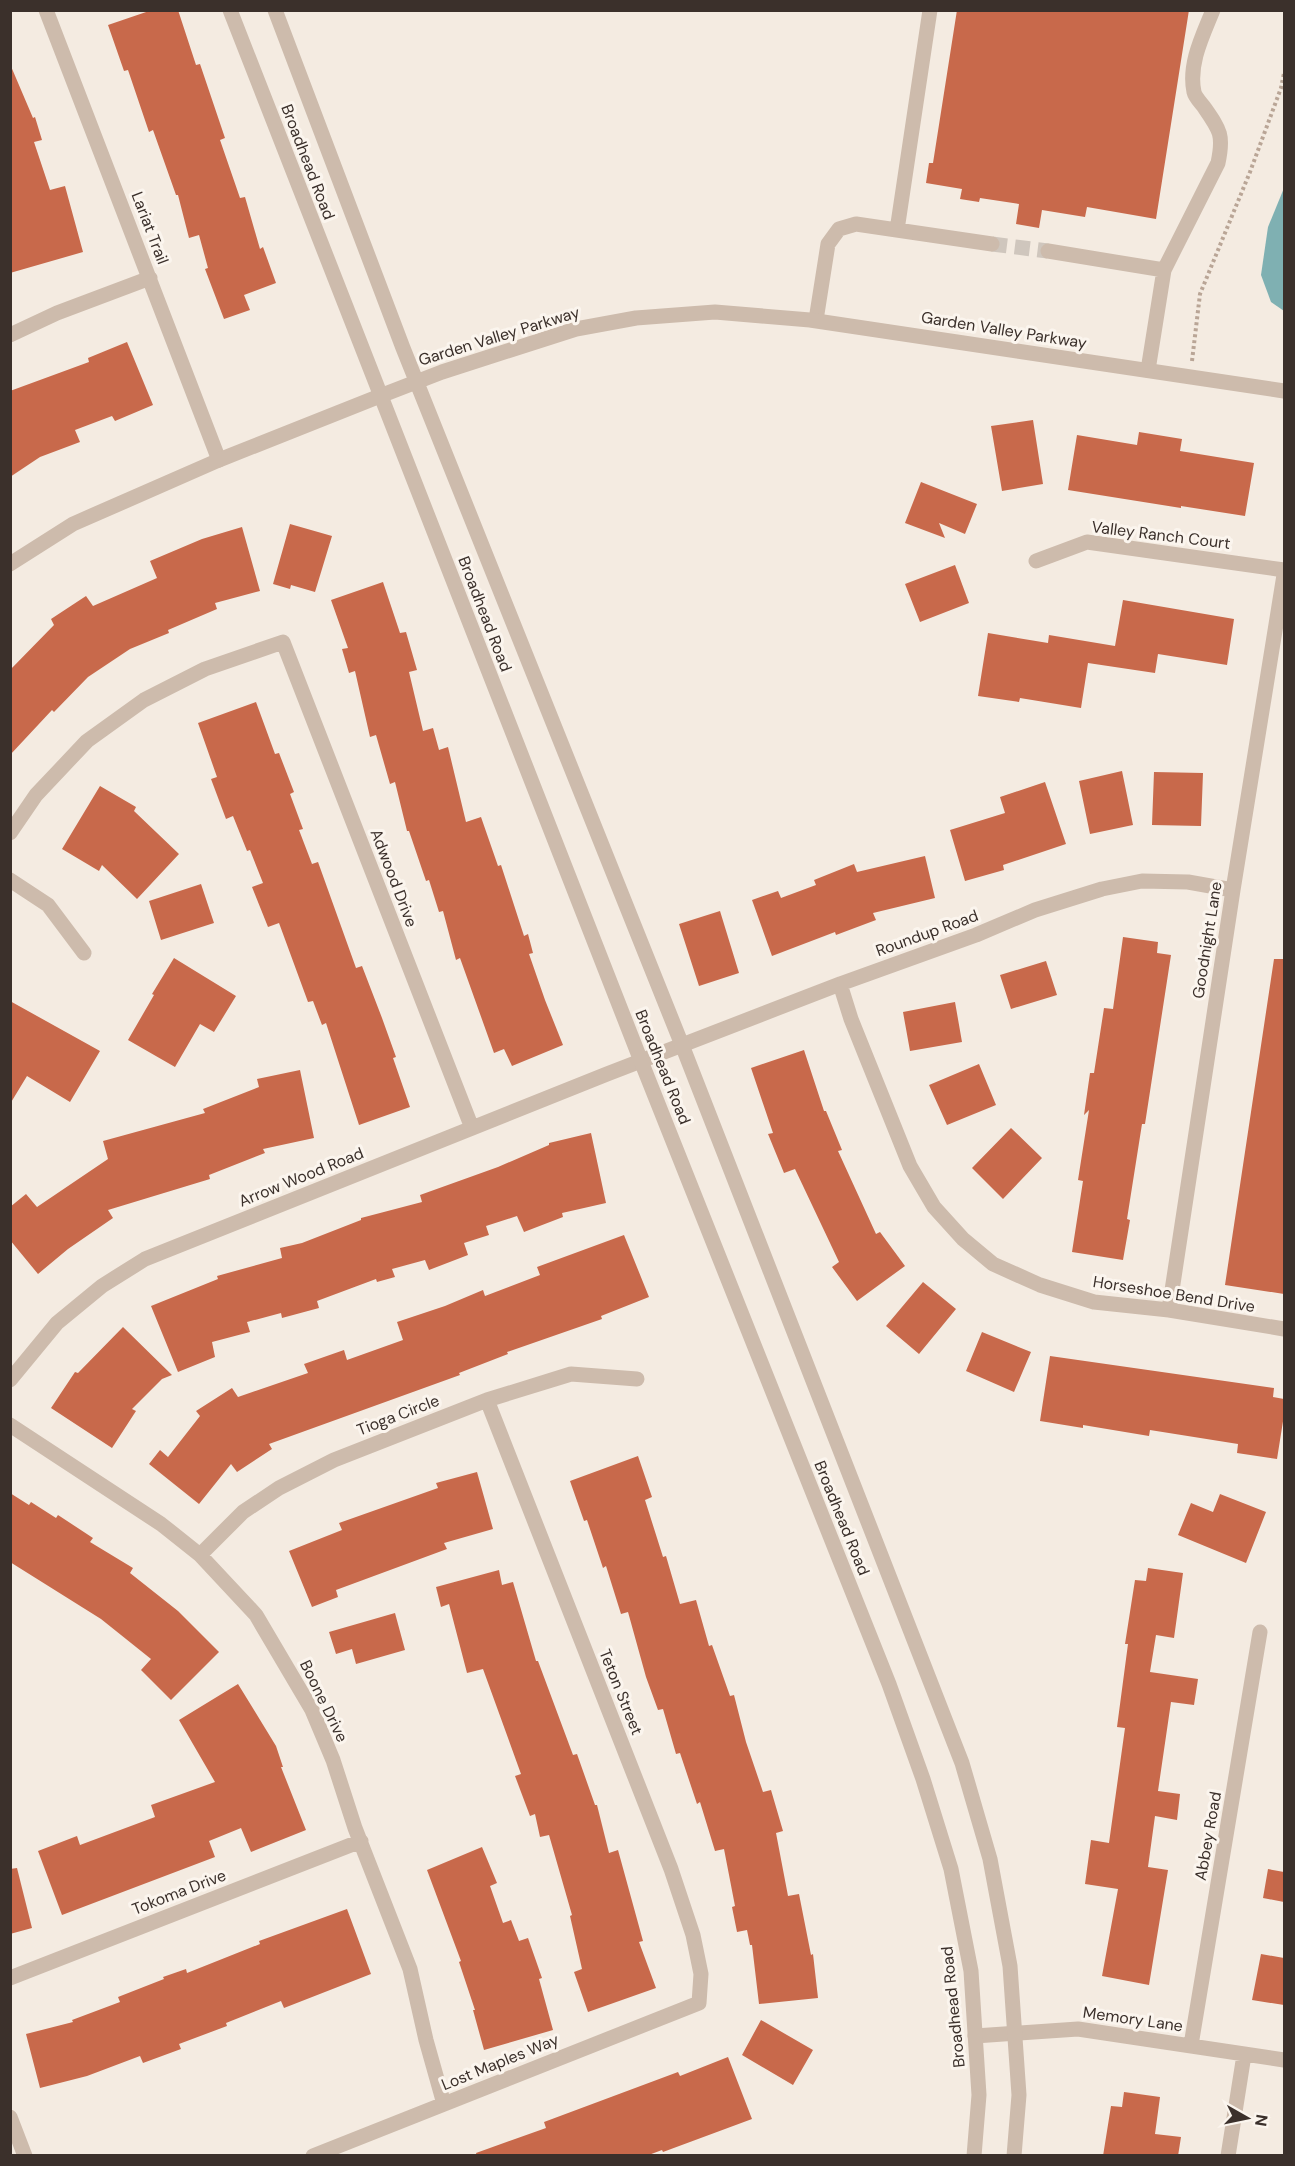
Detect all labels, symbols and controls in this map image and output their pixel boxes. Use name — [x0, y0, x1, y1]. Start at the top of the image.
street label: Broadhead Road — [276, 101, 340, 223]
street label: Lariat Trail — [127, 189, 173, 267]
street label: Garden Valley Parkway — [416, 301, 582, 371]
street label: Garden Valley Parkway — [920, 307, 1088, 353]
street label: Valley Ranch Court — [1090, 516, 1232, 554]
street label: Broadhead Road — [453, 553, 517, 675]
street label: Adwood Drive — [366, 826, 422, 930]
street label: Goodnight Lane — [1187, 880, 1227, 1000]
street label: Roundup Road — [873, 905, 981, 961]
street label: Broadhead Road — [630, 1006, 696, 1128]
street label: Arrow Wood Road — [235, 1142, 367, 1212]
street label: Horseshoe Bend Drive — [1092, 1271, 1256, 1317]
street label: Tioga Circle — [354, 1390, 442, 1440]
street label: Broadhead Road — [809, 1457, 875, 1579]
street label: Teton Street — [594, 1646, 648, 1738]
street label: Boone Drive — [295, 1656, 353, 1746]
street label: Abbey Road — [1190, 1790, 1226, 1882]
street label: Tokoma Drive — [129, 1864, 229, 1920]
street label: Broadhead Road — [936, 1945, 970, 2069]
street label: Memory Lane — [1082, 2002, 1184, 2036]
street label: Lost Maples Way — [438, 2029, 562, 2095]
north arrow — [1217, 2088, 1277, 2148]
text: N — [1250, 2113, 1273, 2128]

